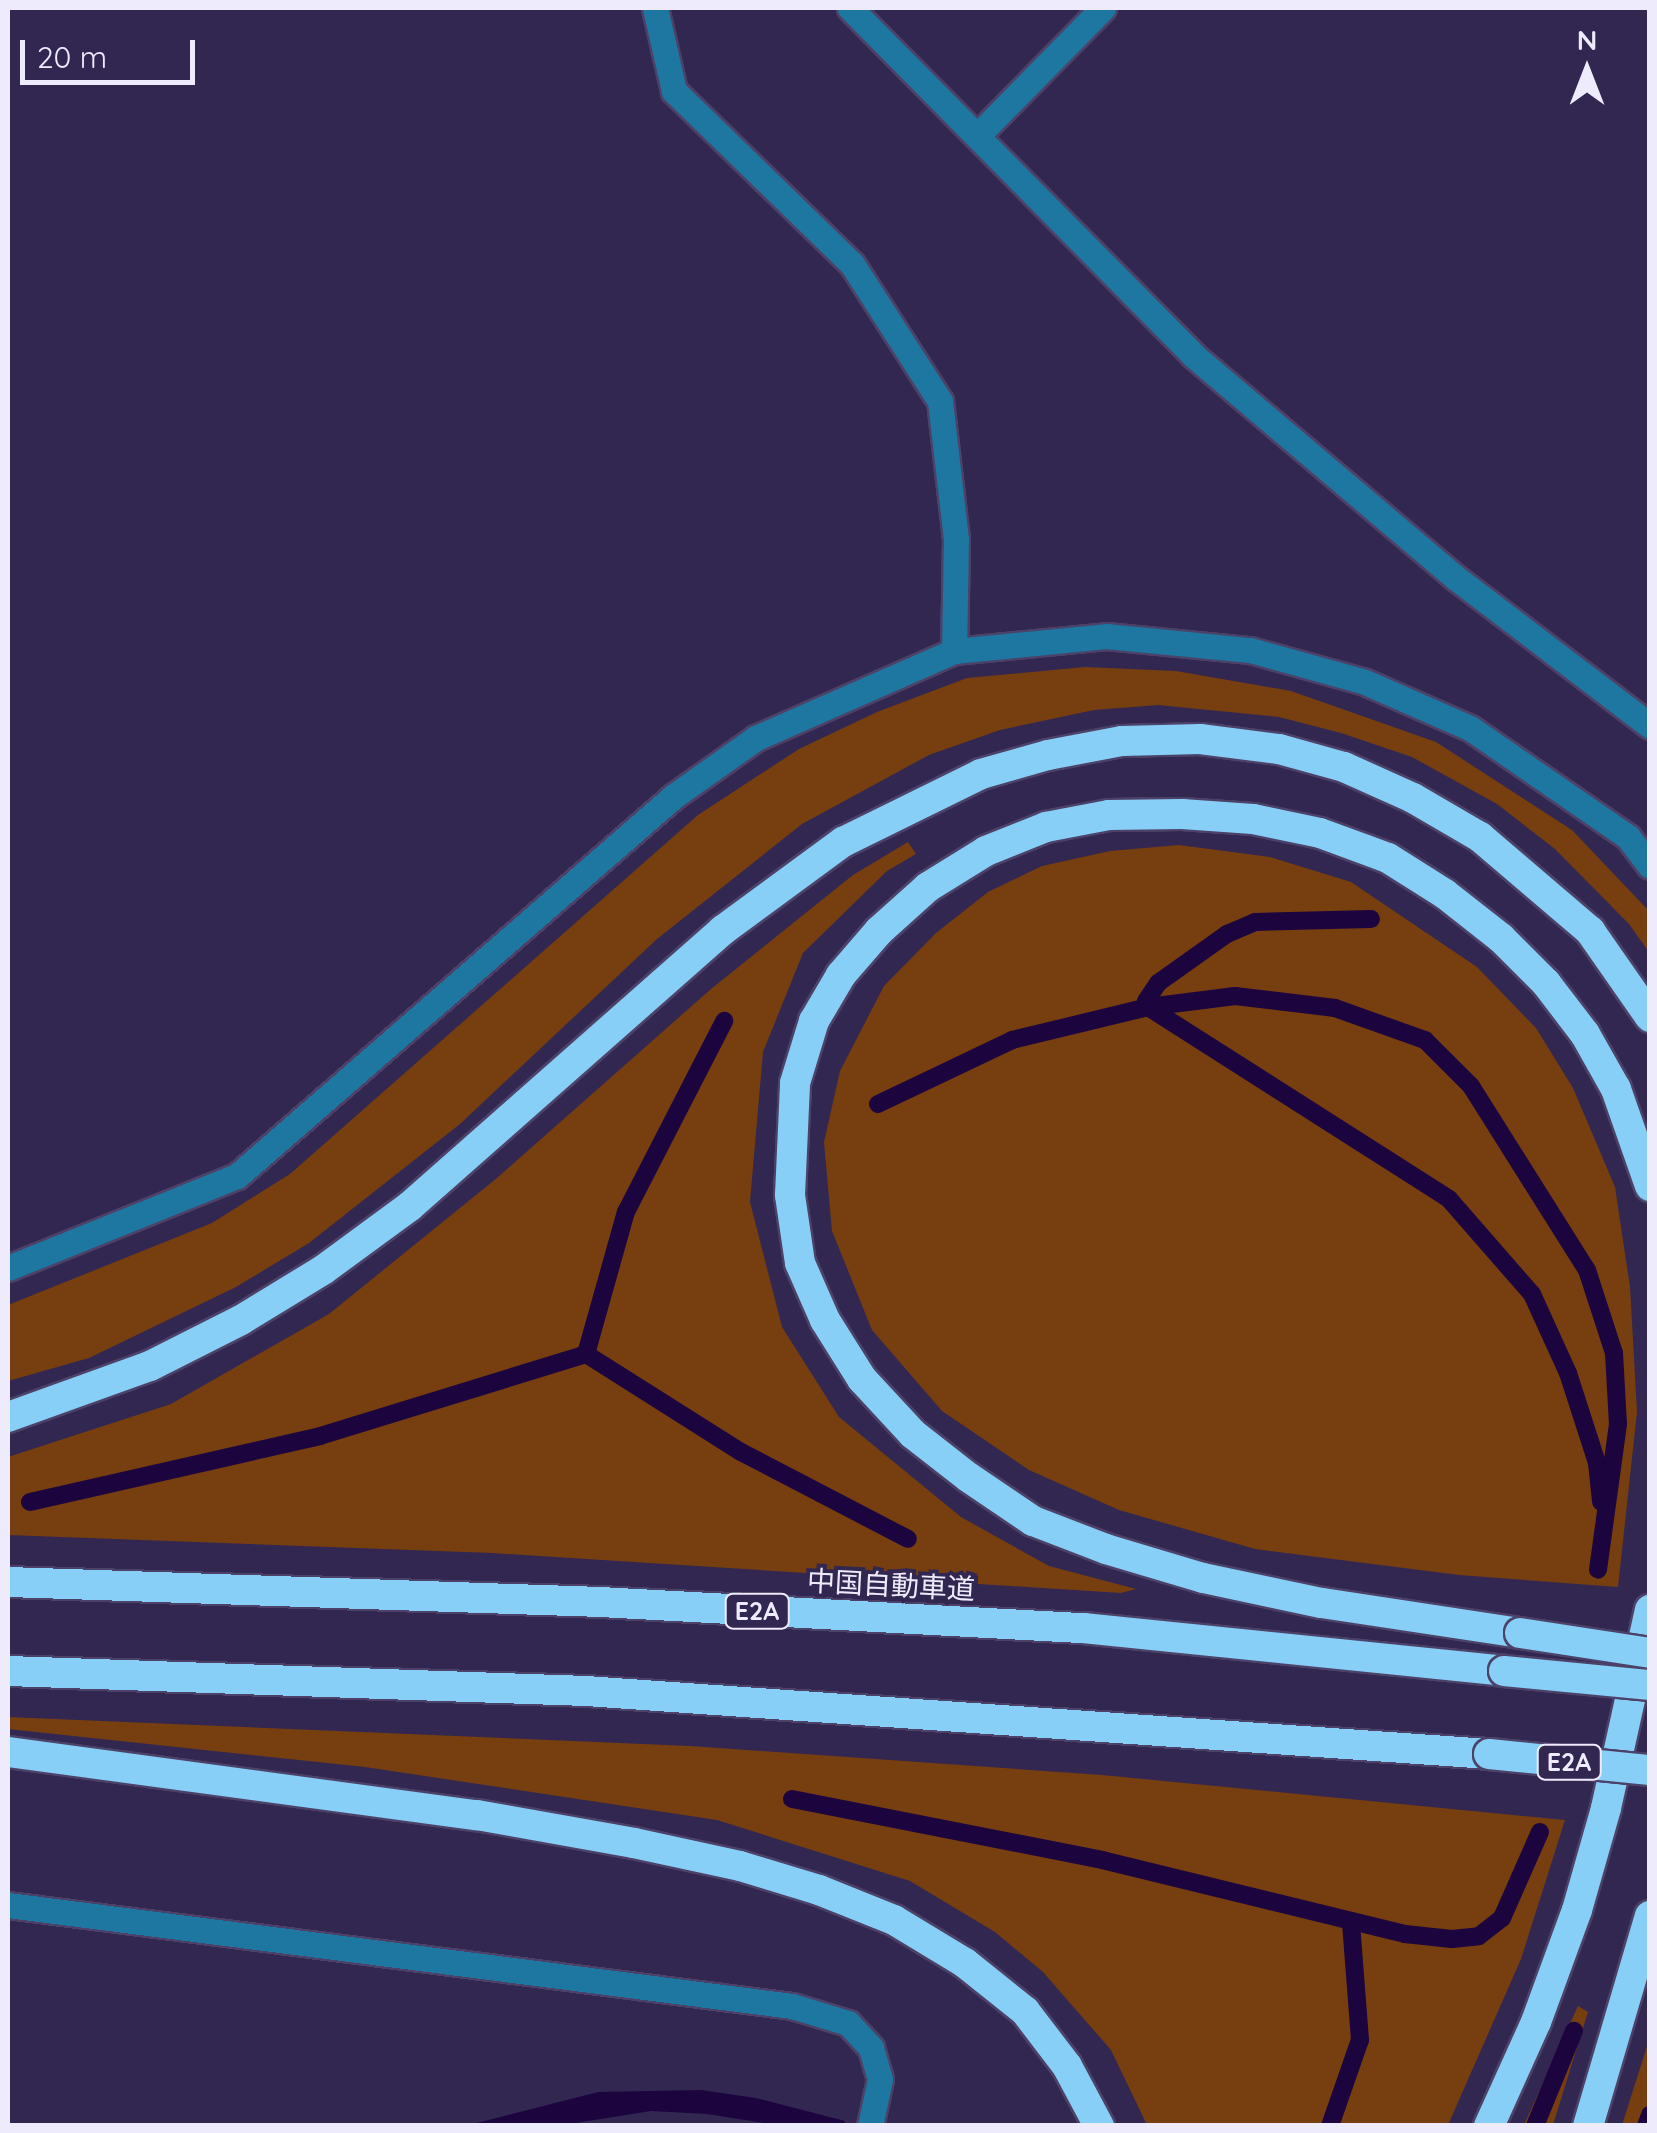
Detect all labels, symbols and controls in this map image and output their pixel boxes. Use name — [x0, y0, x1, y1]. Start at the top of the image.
scale bar — [25, 20, 200, 82]
north arrow — [1537, 20, 1637, 120]
text: N — [1577, 22, 1597, 57]
text: 20 m — [37, 38, 107, 76]
street label: 中国自動車道 — [806, 1564, 976, 1606]
road number: E2A — [724, 1591, 790, 1631]
road number: E2A — [1536, 1742, 1602, 1782]

